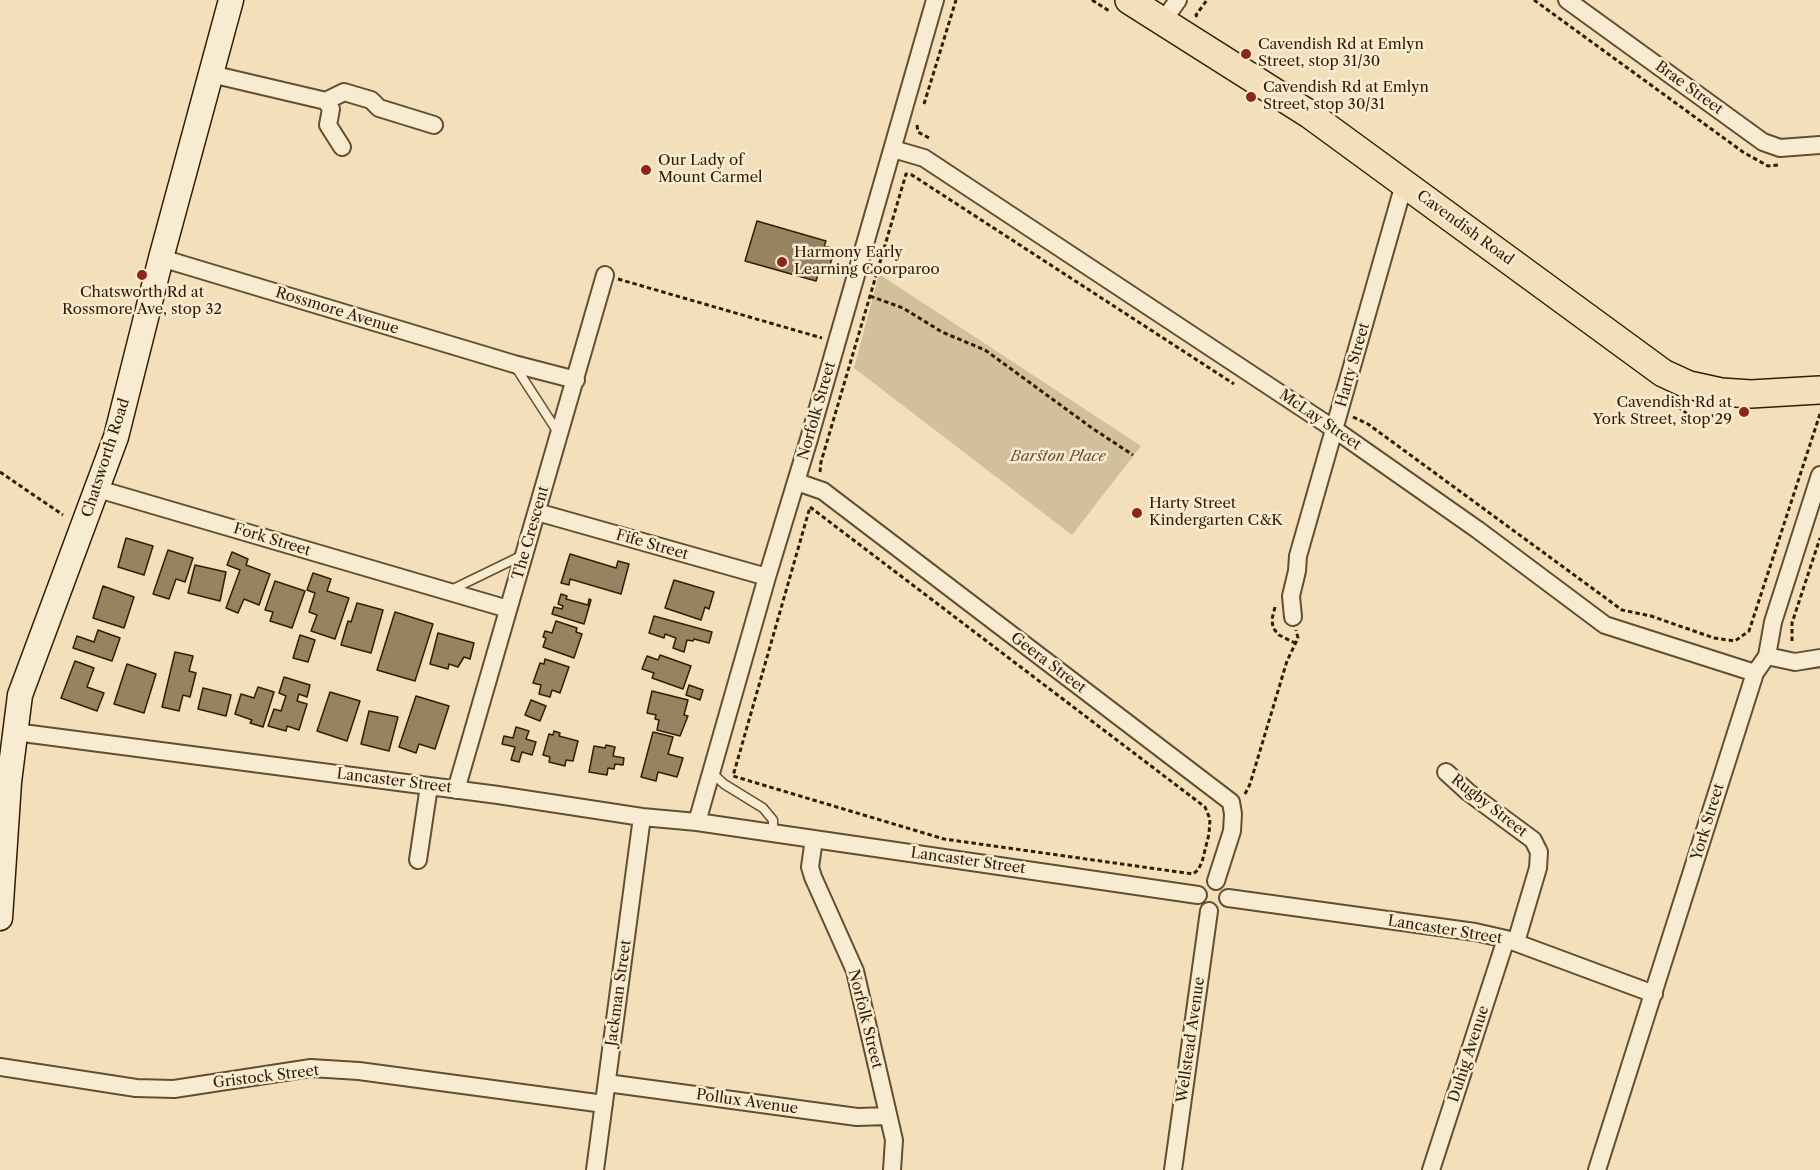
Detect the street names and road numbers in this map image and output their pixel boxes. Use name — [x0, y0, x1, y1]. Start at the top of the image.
street label: Brae Street — [1652, 57, 1726, 119]
street label: Cavendish Road — [1413, 187, 1517, 269]
street label: Rossmore Avenue — [273, 284, 401, 338]
street label: Harty Street — [1332, 321, 1374, 409]
street label: Norfolk Street — [794, 360, 840, 462]
street label: McLay Street — [1276, 386, 1364, 454]
street label: Chatsworth Road — [78, 396, 134, 520]
street label: The Crescent — [509, 484, 553, 582]
street label: Fork Street — [231, 520, 313, 560]
street label: Fife Street — [614, 526, 690, 564]
street label: Geera Street — [1007, 629, 1089, 697]
street label: Lancaster Street — [335, 765, 453, 797]
street label: Rugby Street — [1447, 771, 1531, 841]
street label: York Street — [1688, 781, 1728, 863]
street label: Lancaster Street — [909, 844, 1027, 878]
street label: Lancaster Street — [1386, 912, 1504, 948]
street label: Jackman Street — [603, 939, 635, 1047]
street label: Norfolk Street — [844, 968, 886, 1070]
street label: Wellstead Avenue — [1173, 976, 1209, 1104]
street label: Duhig Avenue — [1445, 1003, 1493, 1105]
street label: Gristock Street — [212, 1062, 320, 1092]
street label: Pollux Avenue — [695, 1086, 799, 1118]

